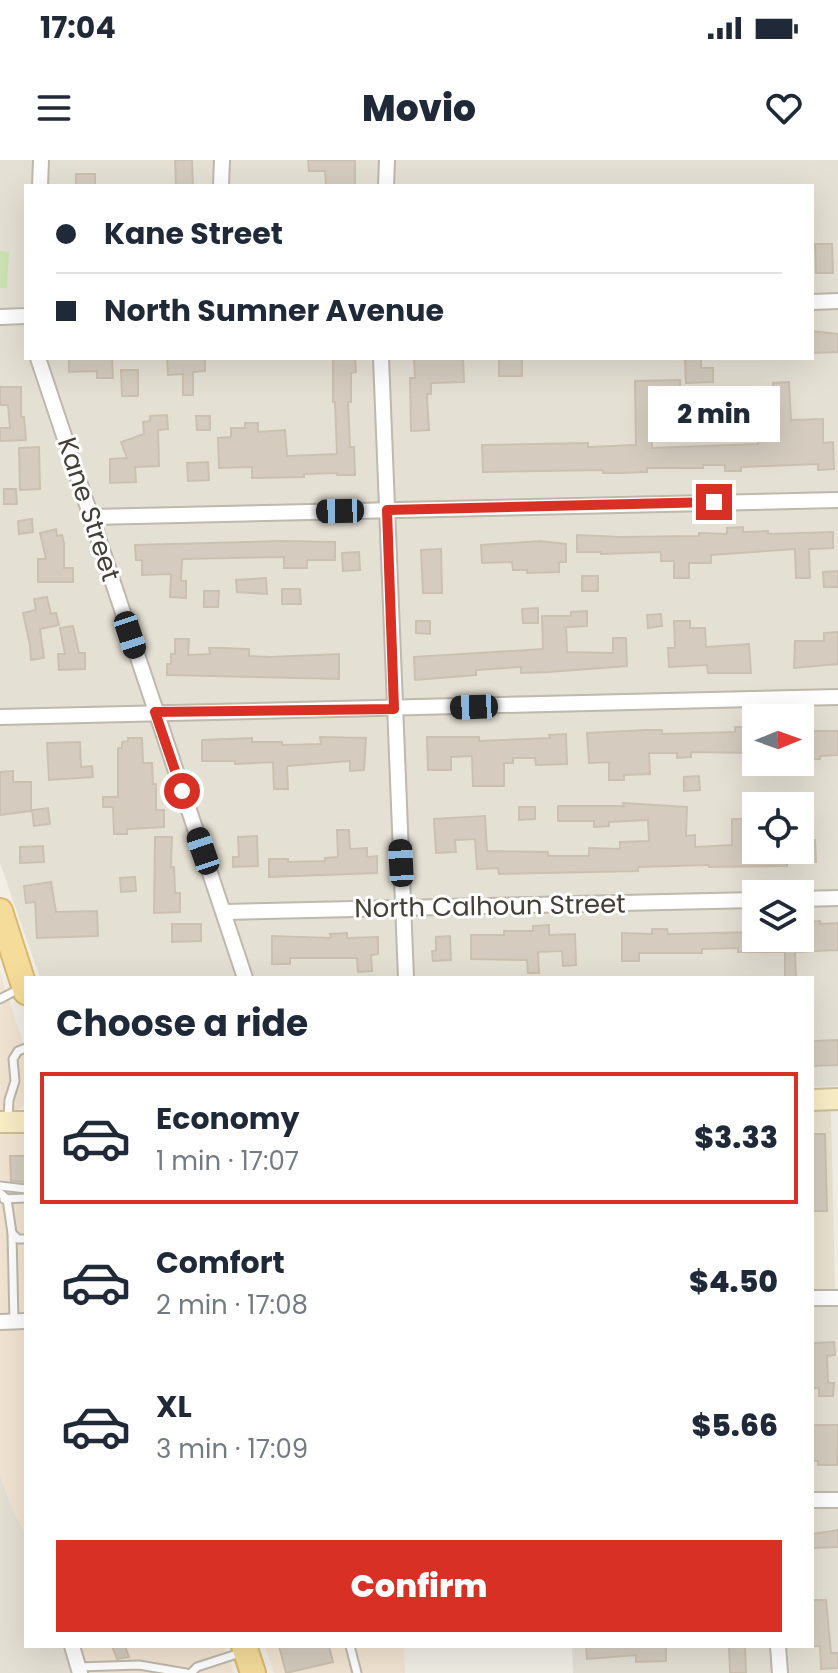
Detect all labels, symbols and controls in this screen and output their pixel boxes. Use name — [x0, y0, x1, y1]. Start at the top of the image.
text: 17:04 — [40, 6, 116, 49]
text: Movio — [362, 83, 476, 134]
icon: menu — [32, 86, 76, 130]
icon: heart — [762, 86, 806, 130]
text: Kane Street — [104, 212, 283, 255]
text: North Sumner Avenue — [104, 289, 444, 332]
callout: 2 min — [648, 386, 780, 442]
text: 2 min — [677, 396, 751, 432]
street label: Kane Street — [49, 433, 129, 585]
route end — [696, 484, 732, 520]
car — [316, 499, 364, 523]
car — [111, 608, 149, 662]
car — [450, 694, 498, 720]
north arrow — [742, 704, 814, 776]
map controls — [742, 704, 814, 952]
route start — [164, 773, 200, 809]
button: locate — [742, 792, 814, 864]
car — [184, 824, 222, 878]
car — [388, 838, 414, 888]
button: layers — [742, 880, 814, 952]
street label: North Calhoun Street — [354, 886, 626, 926]
text: Choose a ride — [56, 998, 308, 1049]
text: Economy — [156, 1097, 300, 1140]
icon: car — [60, 1102, 132, 1174]
text: $3.33 — [694, 1116, 778, 1159]
text: 1 min · 17:07 — [156, 1143, 299, 1179]
text: Comfort — [156, 1241, 285, 1284]
icon: car — [60, 1246, 132, 1318]
text: $4.50 — [689, 1260, 778, 1303]
text: 2 min · 17:08 — [156, 1287, 308, 1323]
text: XL — [156, 1385, 192, 1428]
icon: car — [60, 1390, 132, 1462]
text: $5.66 — [691, 1404, 778, 1447]
text: 3 min · 17:09 — [156, 1431, 308, 1467]
button: Confirm — [56, 1540, 782, 1632]

